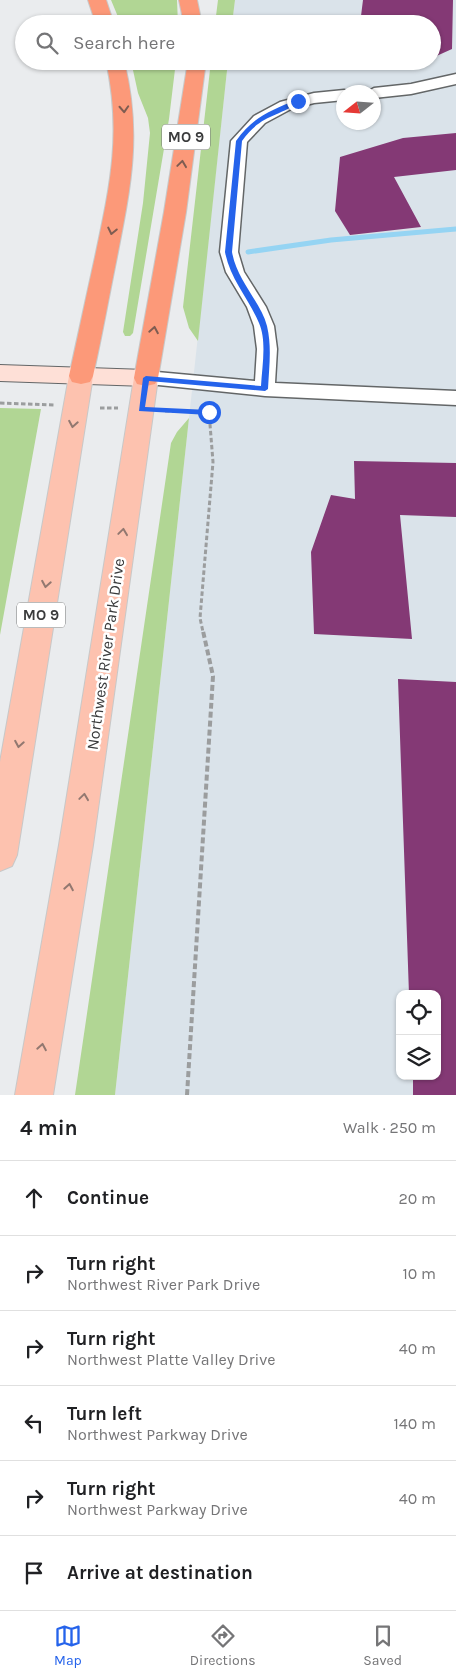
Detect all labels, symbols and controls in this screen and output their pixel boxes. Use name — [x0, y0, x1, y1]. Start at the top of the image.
search box — [15, 15, 441, 70]
icon: search — [33, 29, 61, 57]
text: Search here — [73, 32, 175, 54]
north arrow — [336, 85, 381, 130]
route end — [287, 90, 310, 113]
one-way arrow — [119, 105, 130, 113]
road number: MO 9 — [162, 124, 210, 150]
one-way arrow — [176, 160, 186, 169]
one-way arrow — [107, 227, 117, 235]
one-way arrow — [149, 326, 159, 335]
route start — [198, 401, 221, 424]
one-way arrow — [69, 419, 79, 428]
one-way arrow — [117, 528, 128, 536]
street label: Northwest River Park Drive — [83, 557, 128, 751]
one-way arrow — [41, 580, 51, 588]
road number: MO 9 — [17, 602, 65, 628]
one-way arrow — [14, 740, 24, 748]
one-way arrow — [78, 793, 88, 801]
one-way arrow — [64, 882, 74, 891]
map controls — [396, 990, 441, 1080]
button: locate — [396, 990, 441, 1035]
button: layers — [396, 1035, 441, 1080]
one-way arrow — [36, 1043, 47, 1051]
text: 4 min — [20, 1116, 78, 1140]
text: Walk · 250 m — [343, 1118, 436, 1137]
icon: ahead — [20, 1184, 48, 1212]
text: Continue — [67, 1187, 149, 1209]
text: 20 m — [398, 1189, 436, 1208]
text: Turn right — [67, 1253, 156, 1275]
icon: right — [20, 1259, 48, 1287]
text: 10 m — [402, 1264, 436, 1283]
text: Northwest River Park Drive — [67, 1275, 260, 1294]
text: Turn right — [67, 1328, 156, 1350]
icon: right — [20, 1334, 48, 1362]
text: 40 m — [399, 1339, 436, 1358]
text: Northwest Platte Valley Drive — [67, 1350, 275, 1369]
text: Turn left — [67, 1403, 142, 1425]
icon: left — [20, 1409, 48, 1437]
text: 140 m — [394, 1414, 436, 1433]
text: Northwest Parkway Drive — [67, 1425, 248, 1444]
text: Turn right — [67, 1478, 156, 1500]
icon: right — [20, 1484, 48, 1512]
text: 40 m — [399, 1489, 436, 1508]
text: Northwest Parkway Drive — [67, 1500, 248, 1519]
icon: arrive — [20, 1559, 48, 1587]
text: Arrive at destination — [67, 1562, 253, 1584]
tab: Map — [54, 1622, 82, 1669]
tab: Directions — [190, 1622, 256, 1669]
tab: Saved — [363, 1622, 402, 1669]

